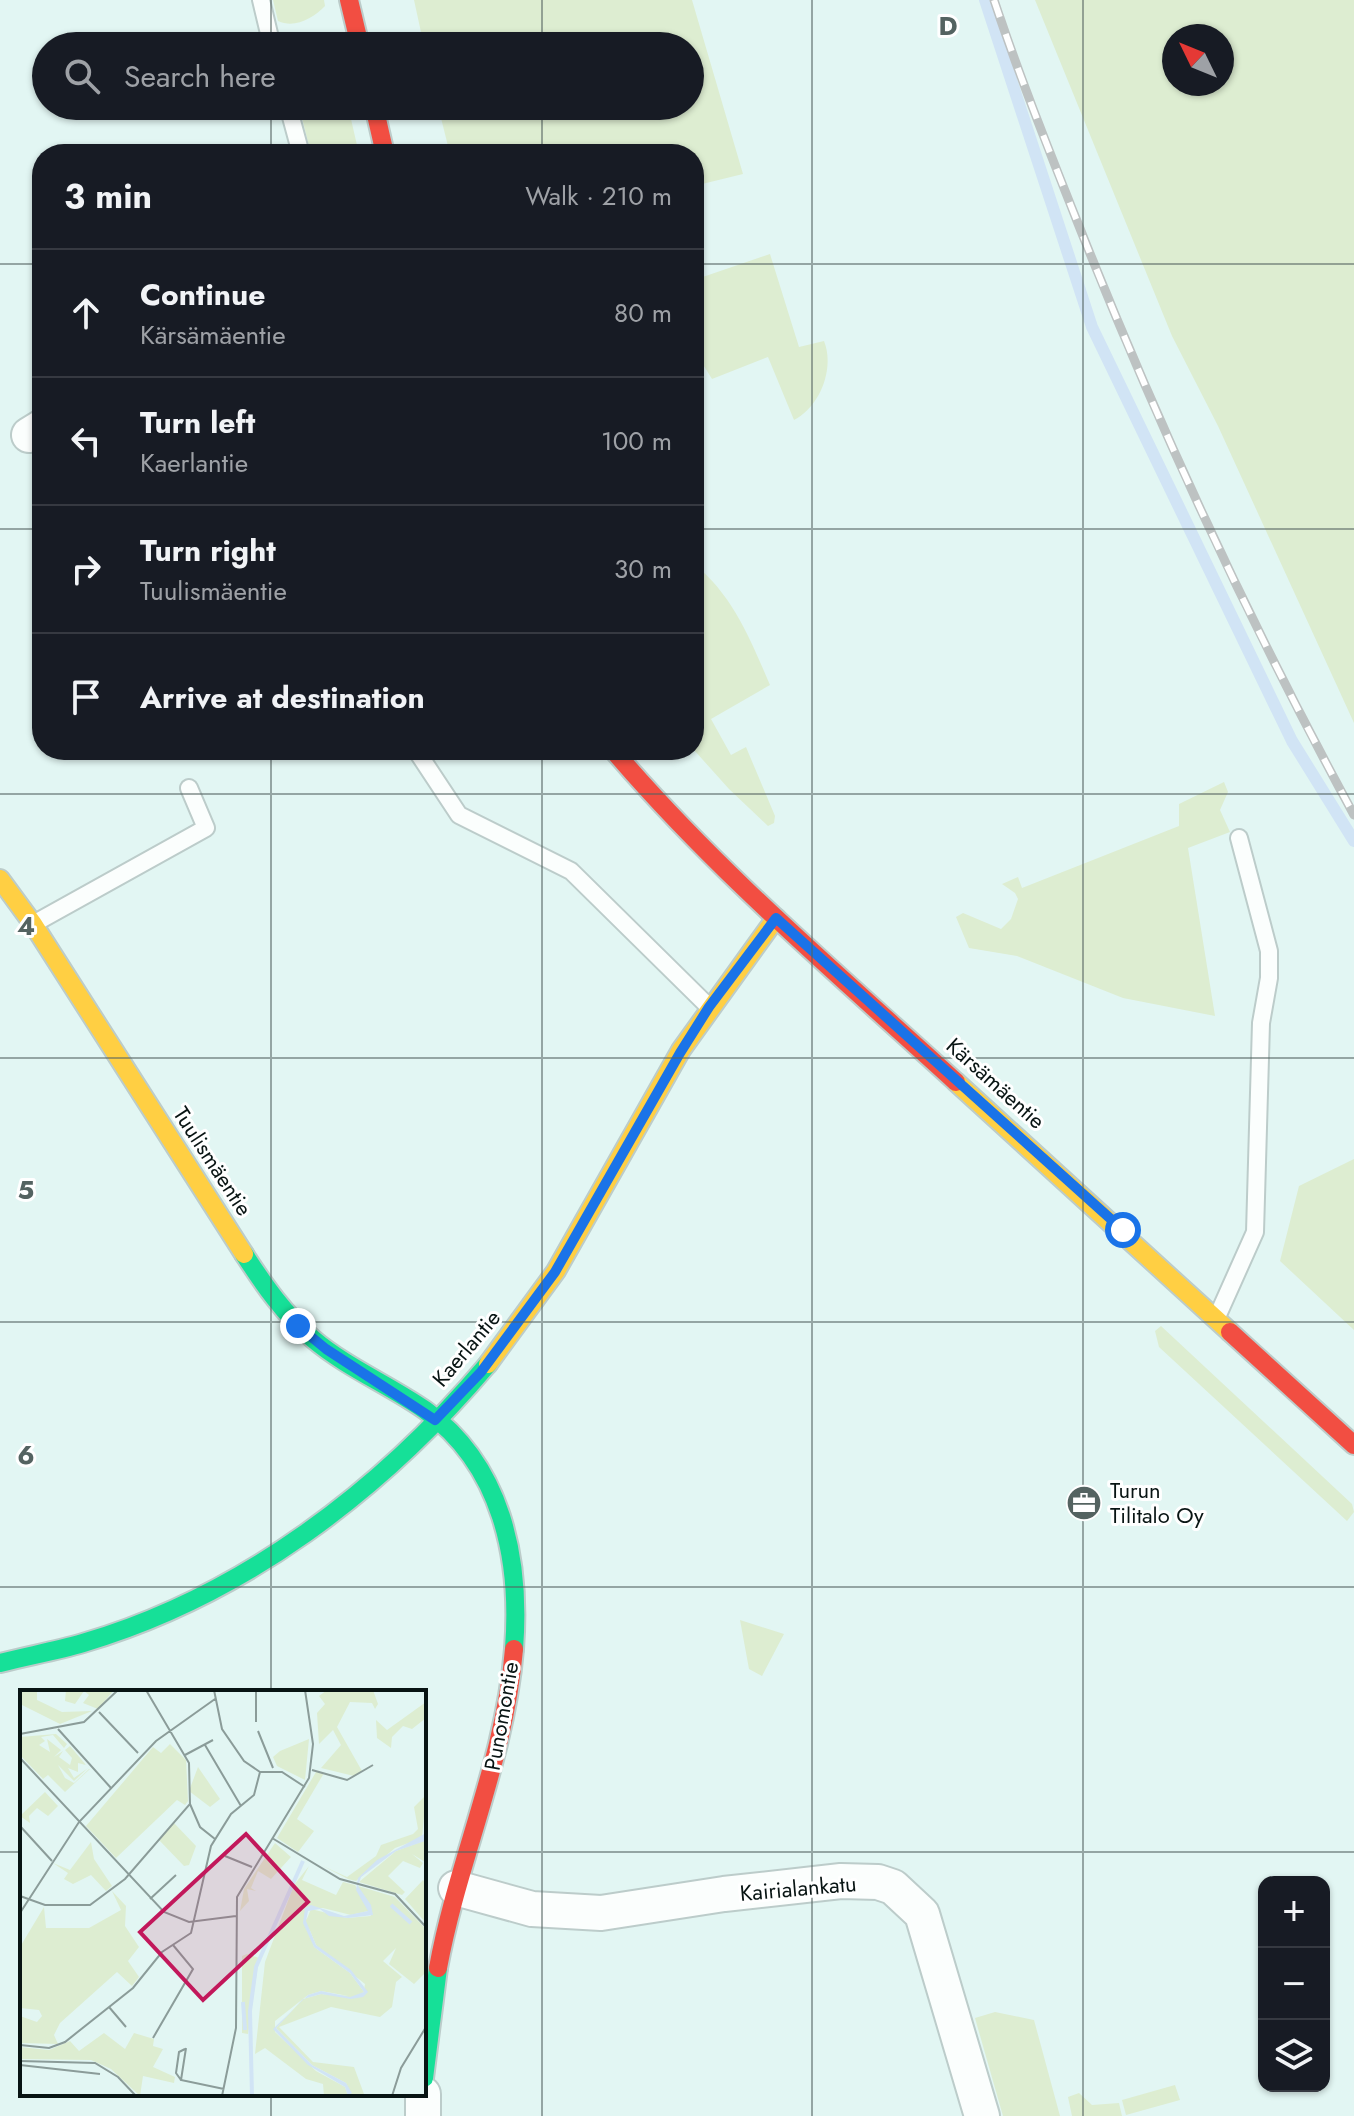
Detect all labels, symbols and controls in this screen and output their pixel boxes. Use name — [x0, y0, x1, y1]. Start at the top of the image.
text: D — [938, 7, 958, 45]
north arrow — [1162, 24, 1234, 96]
search box — [32, 32, 704, 120]
icon: search — [60, 54, 104, 98]
text: Search here — [124, 55, 276, 98]
text: 3 min — [64, 172, 152, 221]
text: Walk · 210 m — [525, 177, 672, 215]
text: Continue — [140, 273, 266, 316]
icon: ahead — [64, 291, 108, 335]
text: 80 m — [614, 294, 672, 332]
text: Kärsämäentie — [140, 316, 286, 354]
text: Turn left — [140, 401, 255, 444]
icon: left — [64, 419, 108, 463]
text: 100 m — [601, 422, 672, 460]
text: Kaerlantie — [140, 444, 248, 482]
text: Turn right — [140, 529, 276, 572]
icon: right — [64, 547, 108, 591]
text: 30 m — [614, 550, 672, 588]
text: Tuulismäentie — [140, 572, 287, 610]
icon: arrive — [64, 675, 108, 719]
text: Arrive at destination — [140, 676, 425, 719]
text: 4 — [17, 907, 35, 945]
street label: Kärsämäentie — [940, 1030, 1052, 1136]
street label: Tuulismäentie — [166, 1100, 260, 1222]
text: 5 — [18, 1171, 34, 1209]
route start — [1105, 1212, 1141, 1248]
street label: Kaerlantie — [424, 1303, 508, 1393]
route end — [280, 1308, 316, 1344]
text: 6 — [17, 1436, 35, 1474]
place label: Turun Tilitalo Oy — [1110, 1474, 1204, 1531]
office icon: Turun Tilitalo Oy — [1065, 1484, 1103, 1522]
street label: Punomontie — [476, 1659, 526, 1773]
inset map — [20, 1690, 426, 2096]
street label: Kairialankatu — [738, 1867, 858, 1909]
map controls — [1258, 1876, 1330, 2092]
button: + — [1258, 1876, 1330, 1948]
button: − — [1258, 1948, 1330, 2020]
button: layers — [1258, 2020, 1330, 2092]

